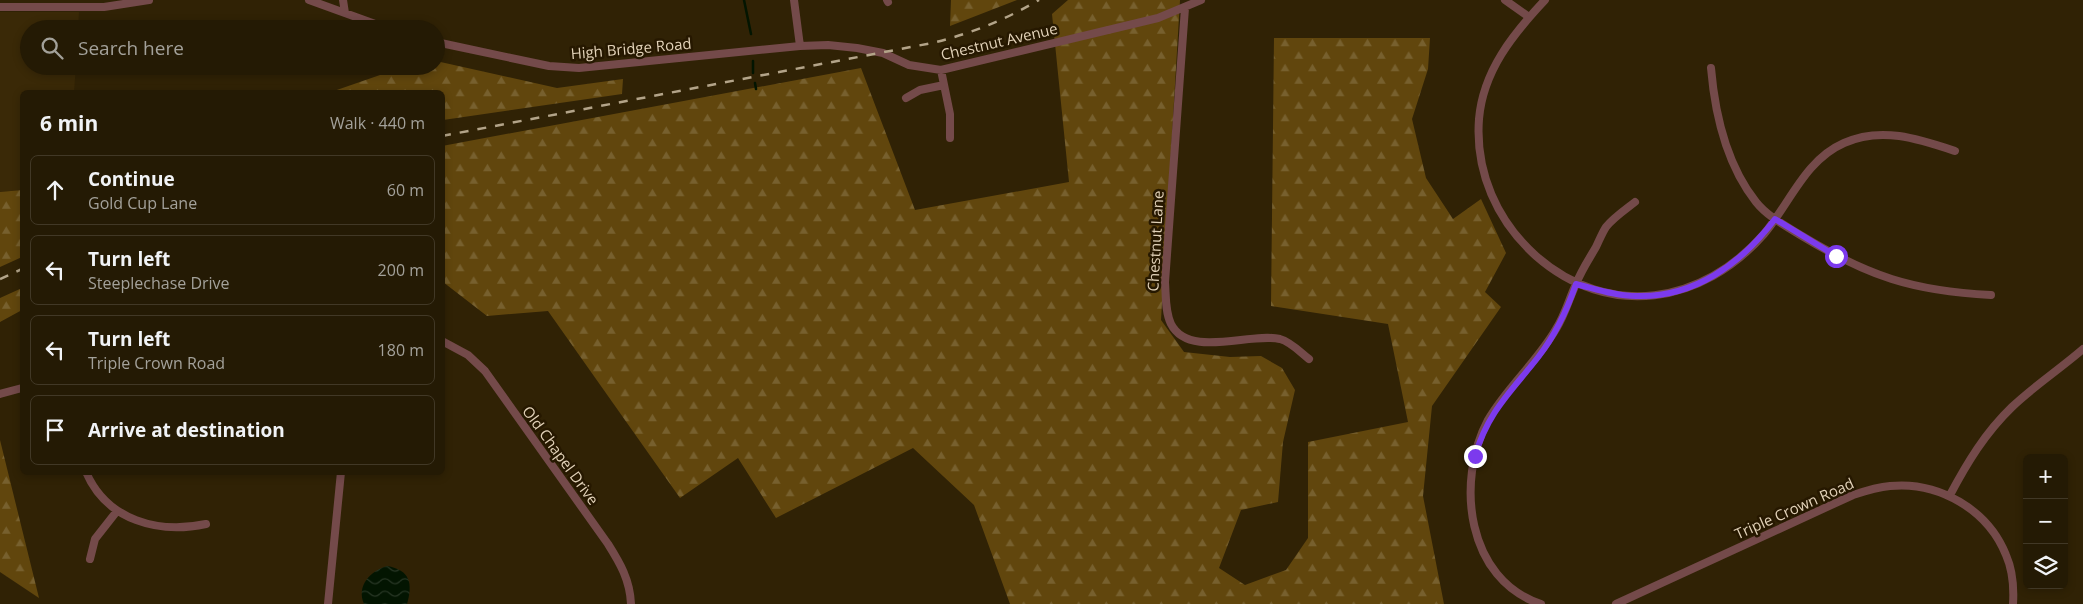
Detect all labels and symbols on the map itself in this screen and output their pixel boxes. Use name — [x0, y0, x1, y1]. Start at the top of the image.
street label: Chestnut Avenue — [939, 18, 1059, 64]
street label: High Bridge Road — [570, 33, 692, 63]
street label: Chestnut Lane — [1142, 190, 1168, 292]
route start — [1825, 245, 1848, 268]
street label: Old Chapel Drive — [518, 402, 604, 508]
route end — [1464, 445, 1487, 468]
street label: Triple Crown Road — [1731, 473, 1857, 543]

